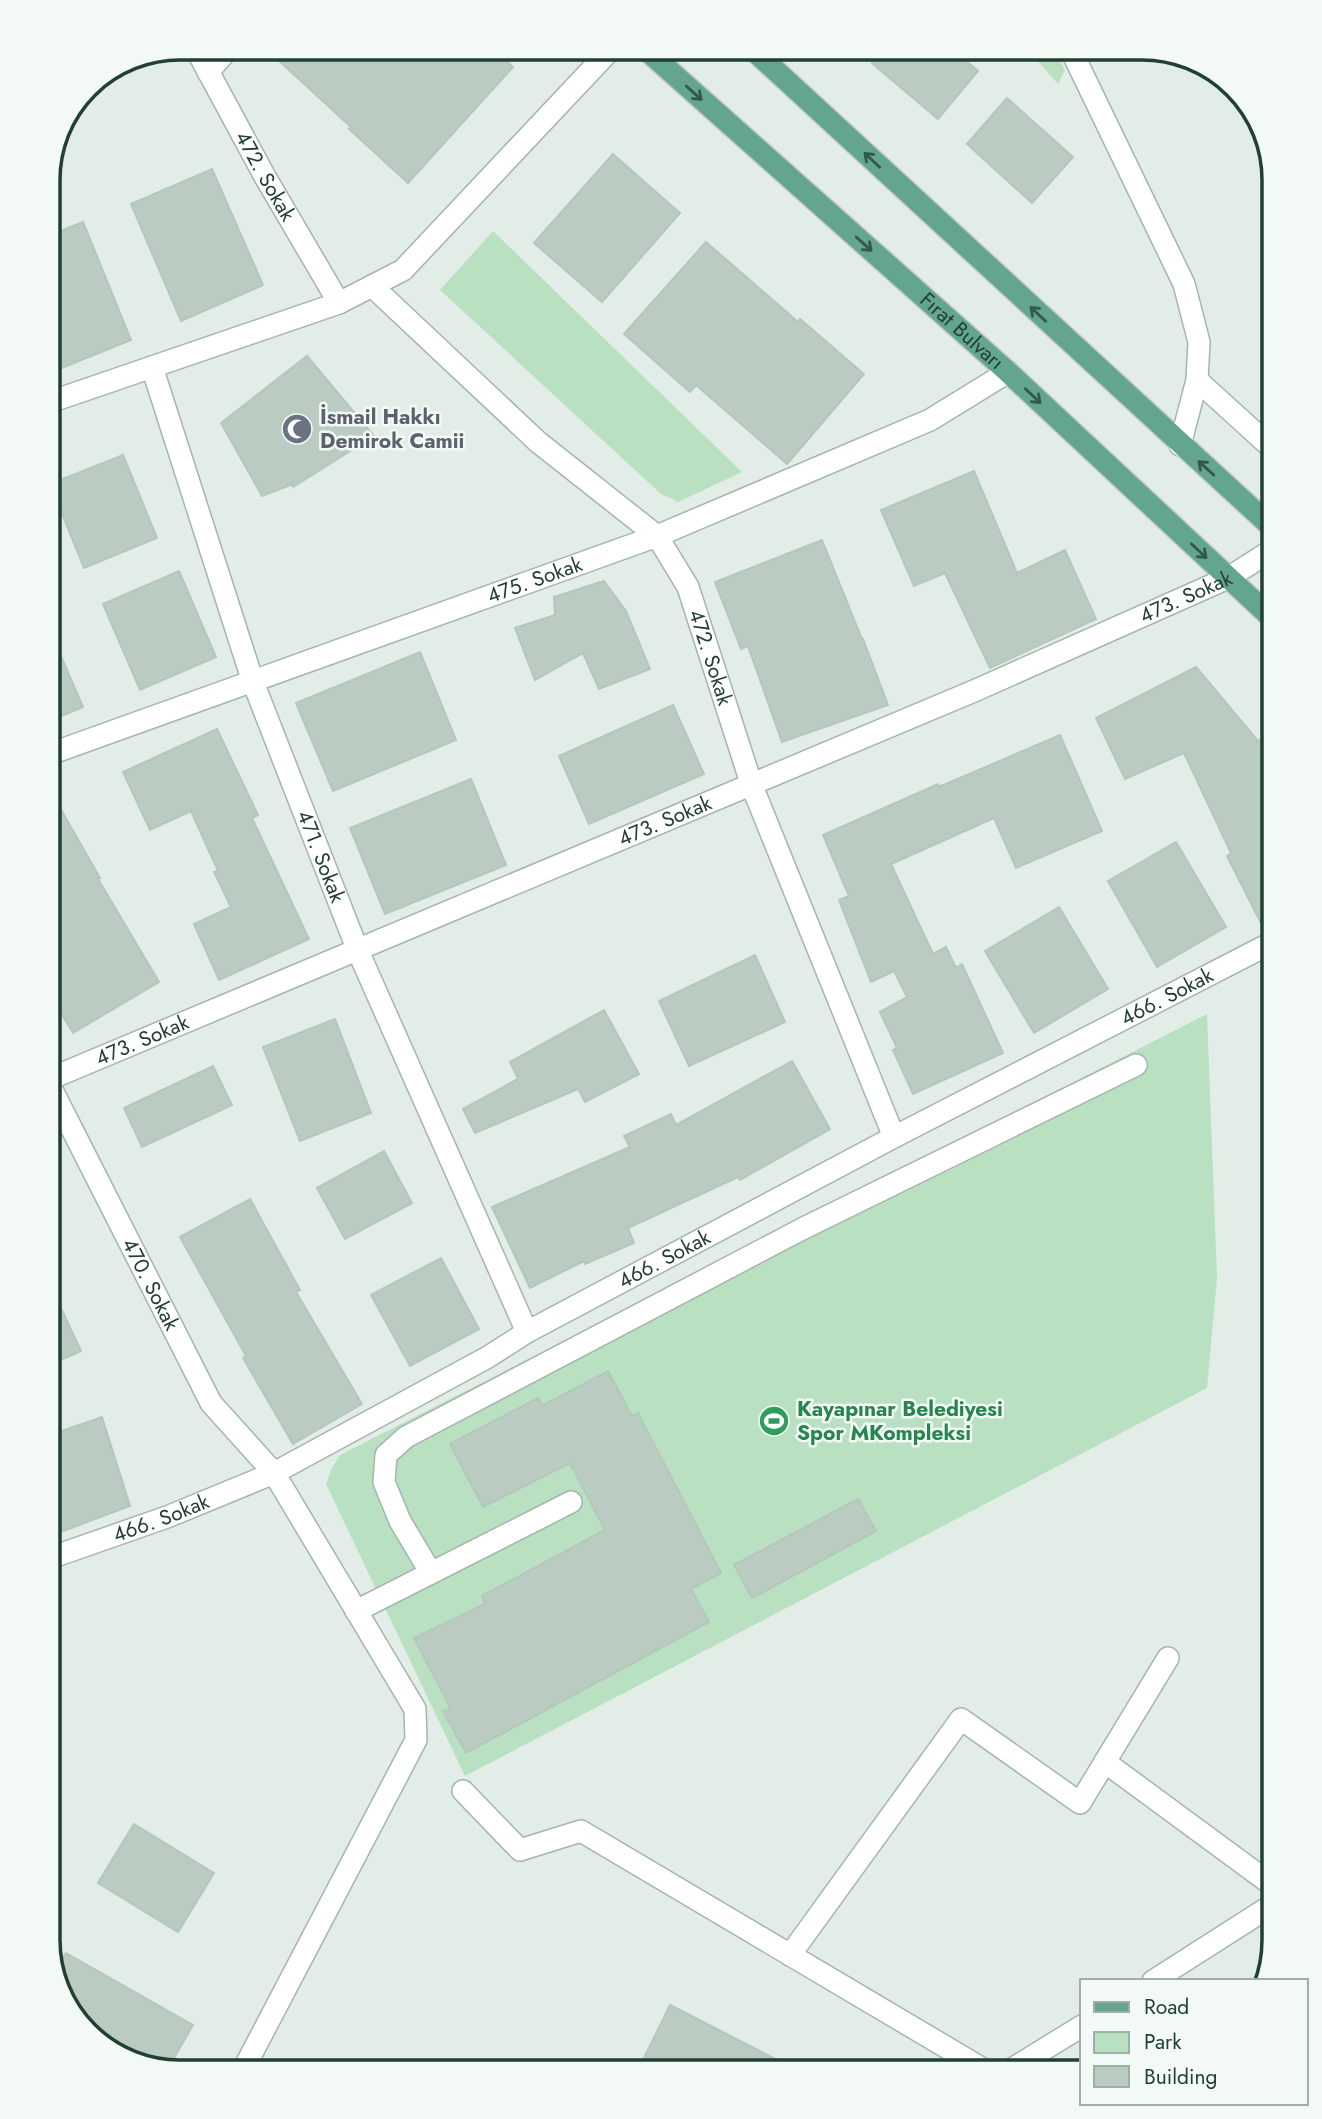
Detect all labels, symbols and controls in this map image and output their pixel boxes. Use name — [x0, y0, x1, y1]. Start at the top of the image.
one-way arrow — [685, 85, 703, 101]
street label: 472. Sokak — [228, 126, 303, 228]
one-way arrow — [864, 151, 881, 168]
one-way arrow — [855, 236, 873, 252]
street label: Fırat Bulvarı — [913, 285, 1011, 377]
one-way arrow — [1030, 306, 1047, 323]
one-way arrow — [1024, 387, 1041, 404]
place label: İsmail Hakkı Demirok Camii — [320, 402, 464, 456]
mosque icon: İsmail Hakkı Demirok Camii — [280, 412, 314, 446]
one-way arrow — [1197, 460, 1215, 476]
one-way arrow — [1190, 543, 1207, 560]
street label: 475. Sokak — [483, 549, 587, 611]
street label: 473. Sokak — [1135, 563, 1238, 631]
street label: 472. Sokak — [681, 605, 740, 710]
street label: 473. Sokak — [614, 788, 717, 854]
street label: 471. Sokak — [289, 806, 353, 908]
street label: 466. Sokak — [1115, 960, 1219, 1033]
street label: 473. Sokak — [91, 1007, 194, 1073]
street label: 466. Sokak — [613, 1222, 716, 1296]
street label: 470. Sokak — [115, 1233, 187, 1336]
place label: Kayapınar Belediyesi Spor MKompleksi — [797, 1394, 1003, 1448]
sports icon: Kayapınar Belediyesi Spor MKompleksi — [757, 1404, 791, 1438]
street label: 466. Sokak — [109, 1486, 214, 1550]
legend — [1080, 1979, 1308, 2105]
text: Road — [1144, 1992, 1189, 2022]
text: Park — [1144, 2027, 1182, 2057]
text: Building — [1144, 2062, 1217, 2092]

